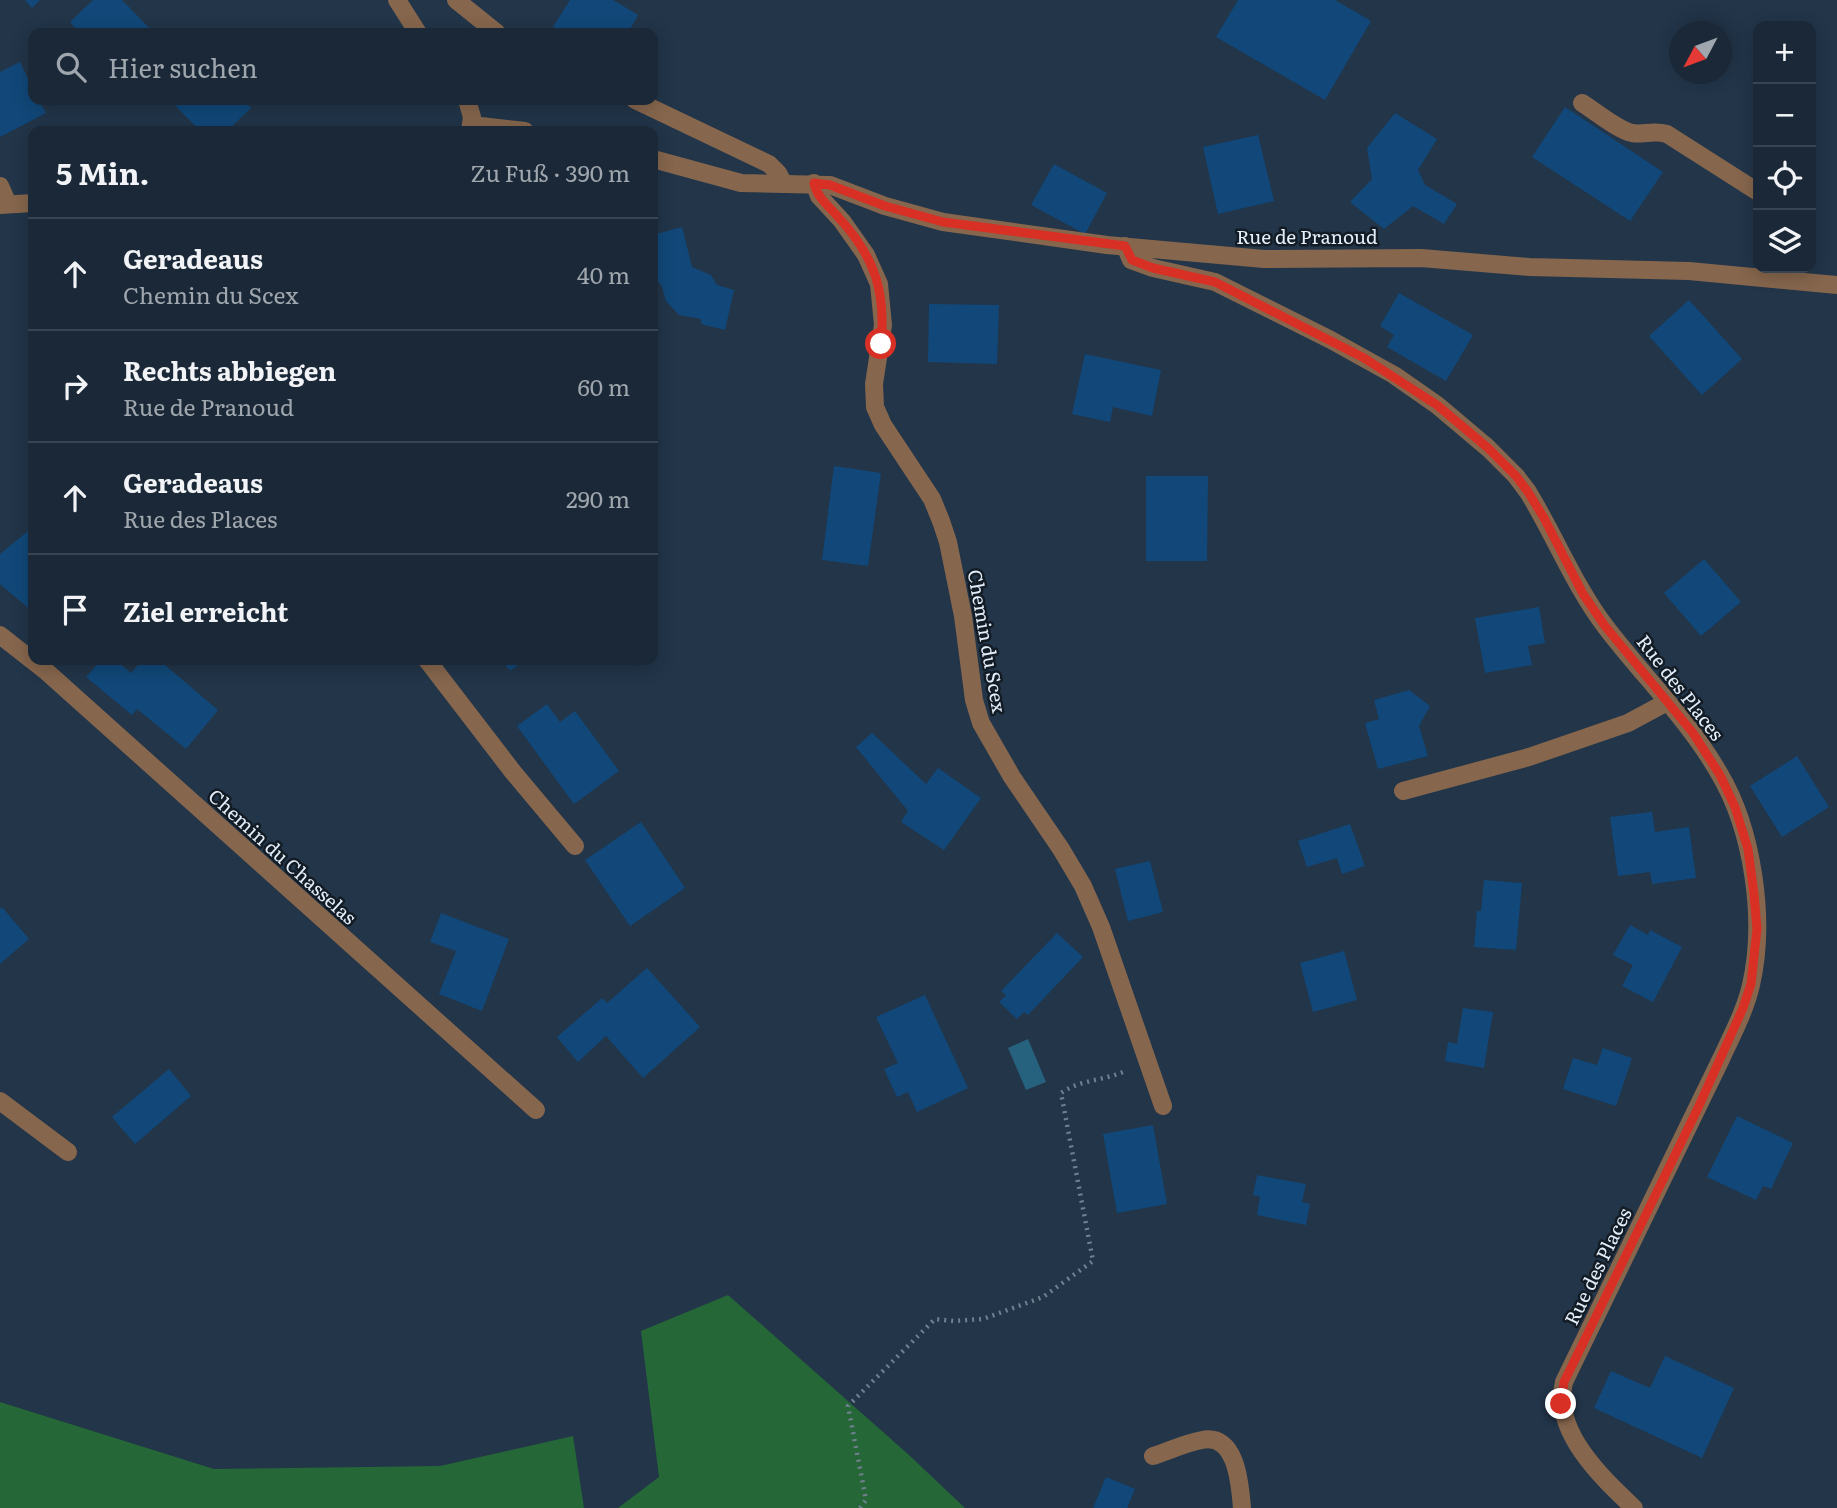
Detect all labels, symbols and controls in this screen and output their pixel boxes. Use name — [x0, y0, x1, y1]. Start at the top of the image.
north arrow — [1669, 21, 1732, 84]
map controls — [1753, 21, 1816, 273]
button: + — [1753, 21, 1816, 84]
search box — [28, 28, 658, 105]
text: Hier suchen — [108, 47, 258, 86]
icon: search — [52, 48, 90, 86]
button: − — [1753, 84, 1816, 147]
button: locate — [1753, 147, 1816, 210]
text: 5 Min. — [56, 150, 149, 194]
text: Zu Fuß · 390 m — [471, 155, 630, 189]
button: layers — [1753, 210, 1816, 273]
street label: Rue de Pranoud — [1236, 222, 1378, 250]
text: Geradeaus — [123, 238, 263, 277]
icon: ahead — [56, 255, 94, 293]
text: 40 m — [577, 257, 630, 291]
text: Chemin du Scex — [123, 277, 298, 311]
route start — [865, 328, 896, 359]
text: Rechts abbiegen — [123, 350, 336, 389]
icon: right — [56, 367, 94, 405]
text: 60 m — [577, 369, 630, 403]
text: Rue de Pranoud — [123, 389, 294, 423]
text: Geradeaus — [123, 462, 263, 501]
icon: ahead — [56, 479, 94, 517]
text: 290 m — [566, 481, 630, 515]
text: Rue des Places — [123, 501, 277, 535]
street label: Chemin du Scex — [962, 567, 1014, 715]
icon: arrive — [56, 591, 94, 629]
text: Ziel erreicht — [123, 591, 288, 630]
street label: Rue des Places — [1631, 628, 1732, 746]
street label: Chemin du Chasselas — [203, 782, 364, 931]
street label: Rue des Places — [1556, 1202, 1638, 1329]
route end — [1545, 1388, 1576, 1419]

